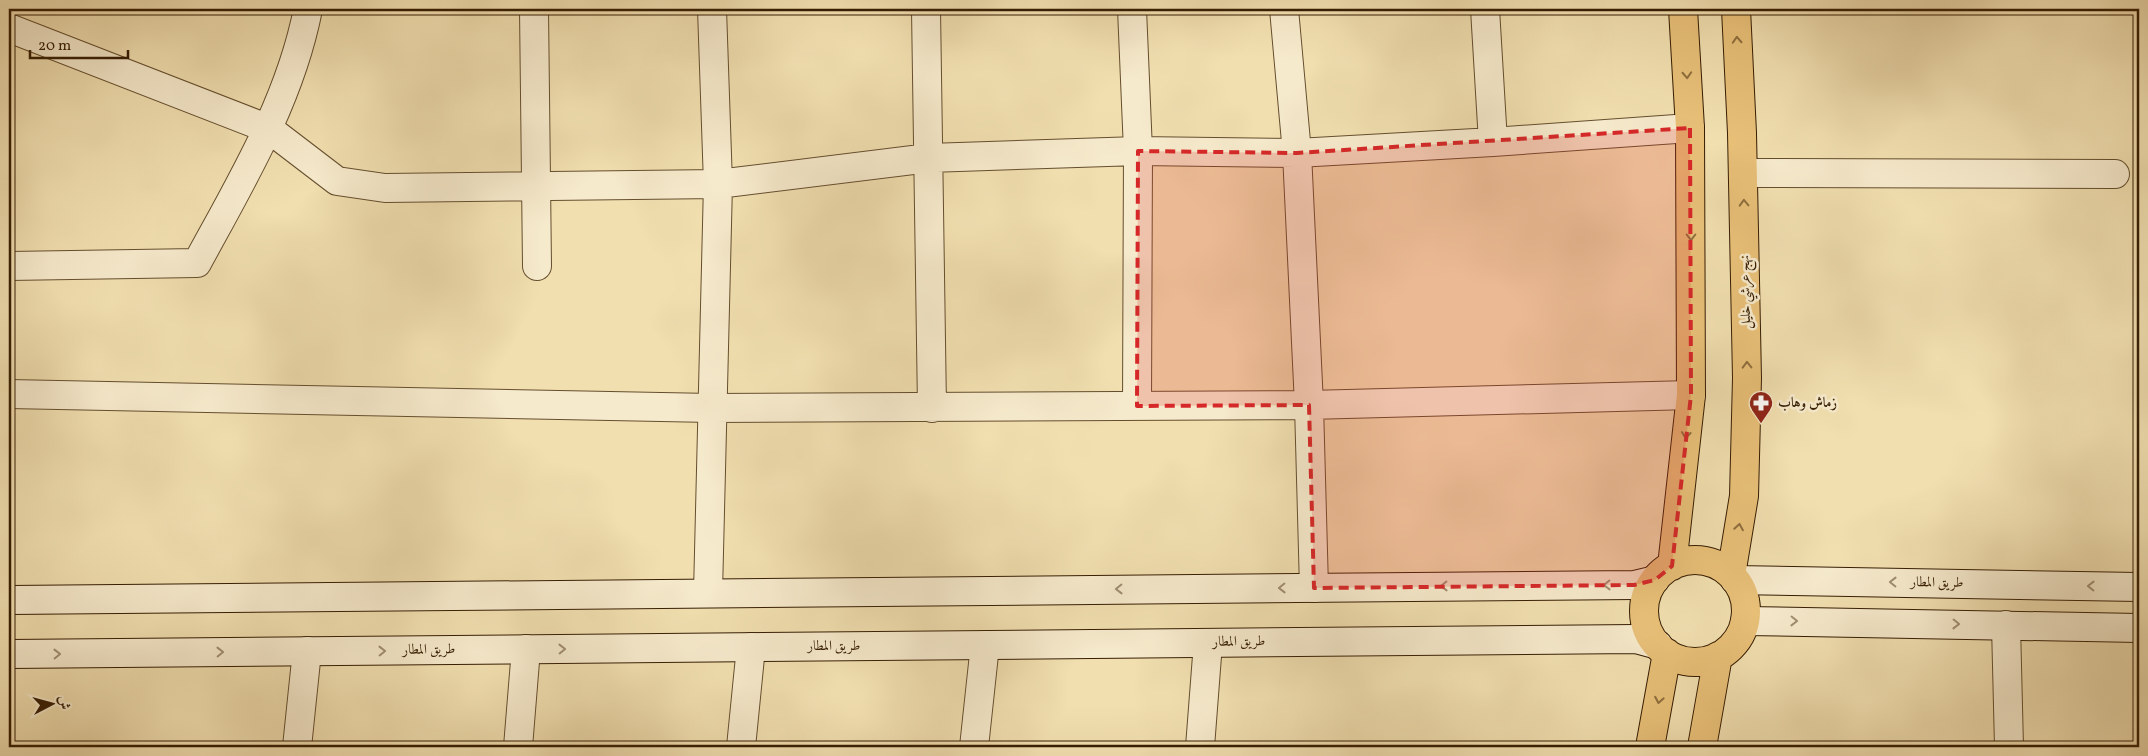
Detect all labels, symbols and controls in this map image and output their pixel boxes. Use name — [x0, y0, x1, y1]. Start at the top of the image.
scale bar — [30, 28, 128, 60]
text: 20 m — [38, 36, 71, 57]
one-way arrow — [1732, 36, 1743, 44]
one-way arrow — [1682, 71, 1693, 79]
one-way arrow — [1739, 198, 1750, 206]
one-way arrow — [1686, 234, 1696, 242]
street label: نهج عرشي خليل — [1736, 255, 1759, 329]
one-way arrow — [1742, 361, 1752, 368]
pharmacy icon: زماش وهاب — [1748, 390, 1774, 424]
place label: زماش وهاب — [1778, 394, 1837, 413]
one-way arrow — [1681, 431, 1692, 439]
one-way arrow — [1734, 523, 1744, 531]
street label: طريق المطار — [1908, 573, 1964, 593]
one-way arrow — [1889, 577, 1896, 587]
one-way arrow — [1603, 580, 1610, 590]
one-way arrow — [1440, 581, 1448, 591]
one-way arrow — [2086, 581, 2094, 591]
one-way arrow — [1278, 583, 1286, 593]
one-way arrow — [1115, 584, 1123, 595]
one-way arrow — [1790, 616, 1798, 627]
one-way arrow — [1952, 619, 1960, 629]
street label: طريق المطار — [1210, 632, 1266, 652]
street label: طريق المطار — [806, 637, 861, 656]
street label: طريق المطار — [400, 640, 456, 660]
one-way arrow — [559, 644, 567, 654]
one-way arrow — [379, 646, 387, 656]
one-way arrow — [216, 647, 224, 657]
one-way arrow — [54, 649, 62, 659]
north arrow — [28, 678, 78, 728]
text: ش — [53, 695, 74, 711]
one-way arrow — [1654, 696, 1664, 705]

